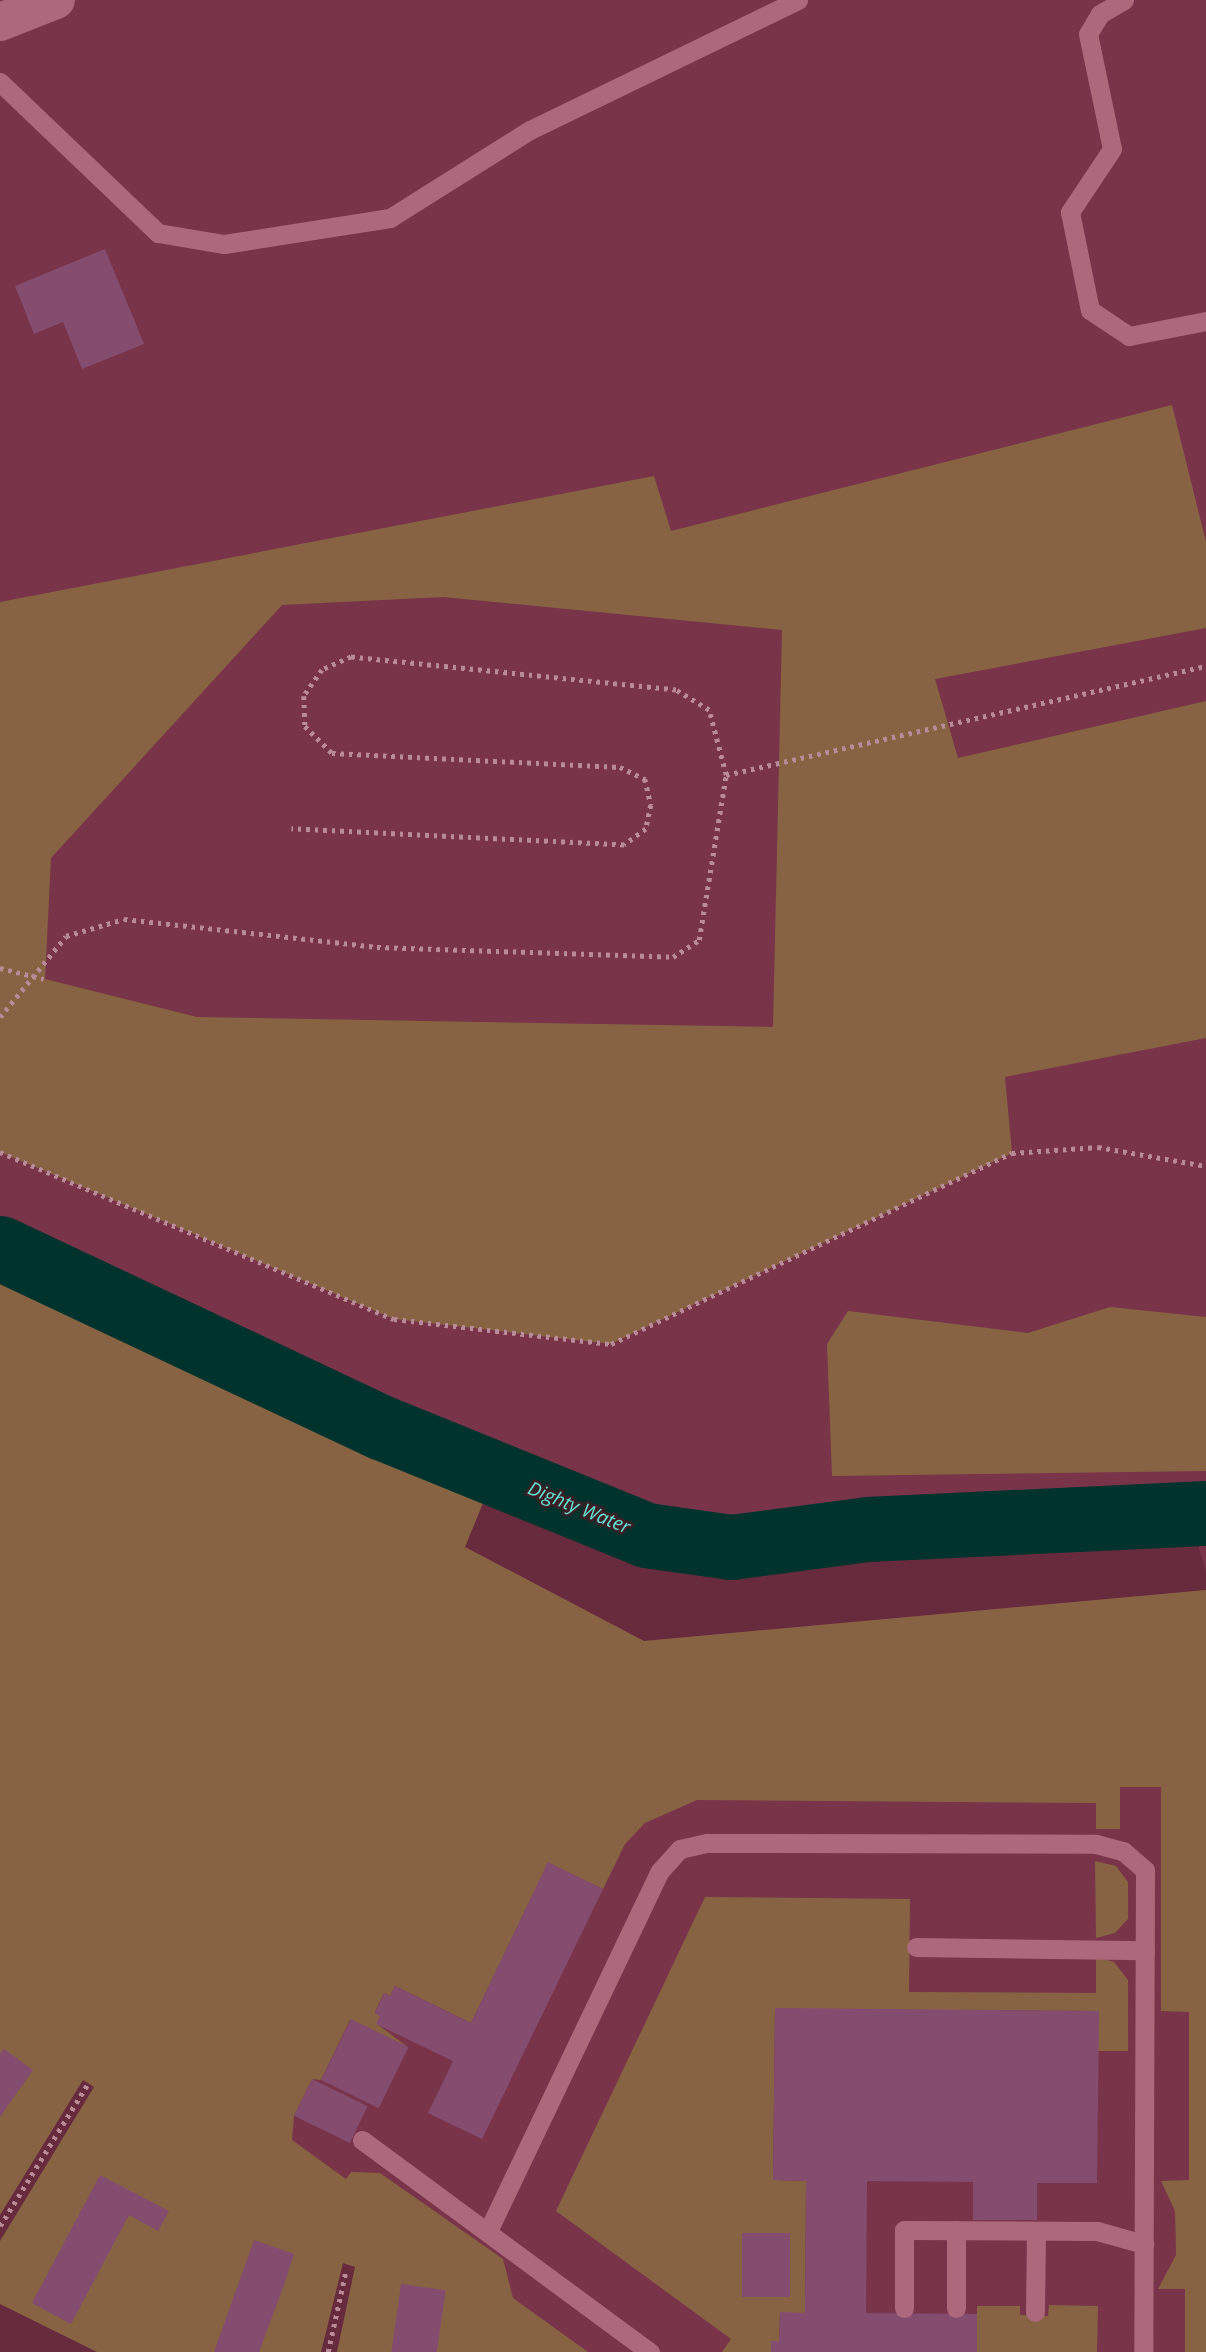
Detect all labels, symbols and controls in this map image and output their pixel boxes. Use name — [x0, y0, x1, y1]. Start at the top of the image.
water label: Dighty Water — [524, 1477, 634, 1539]

